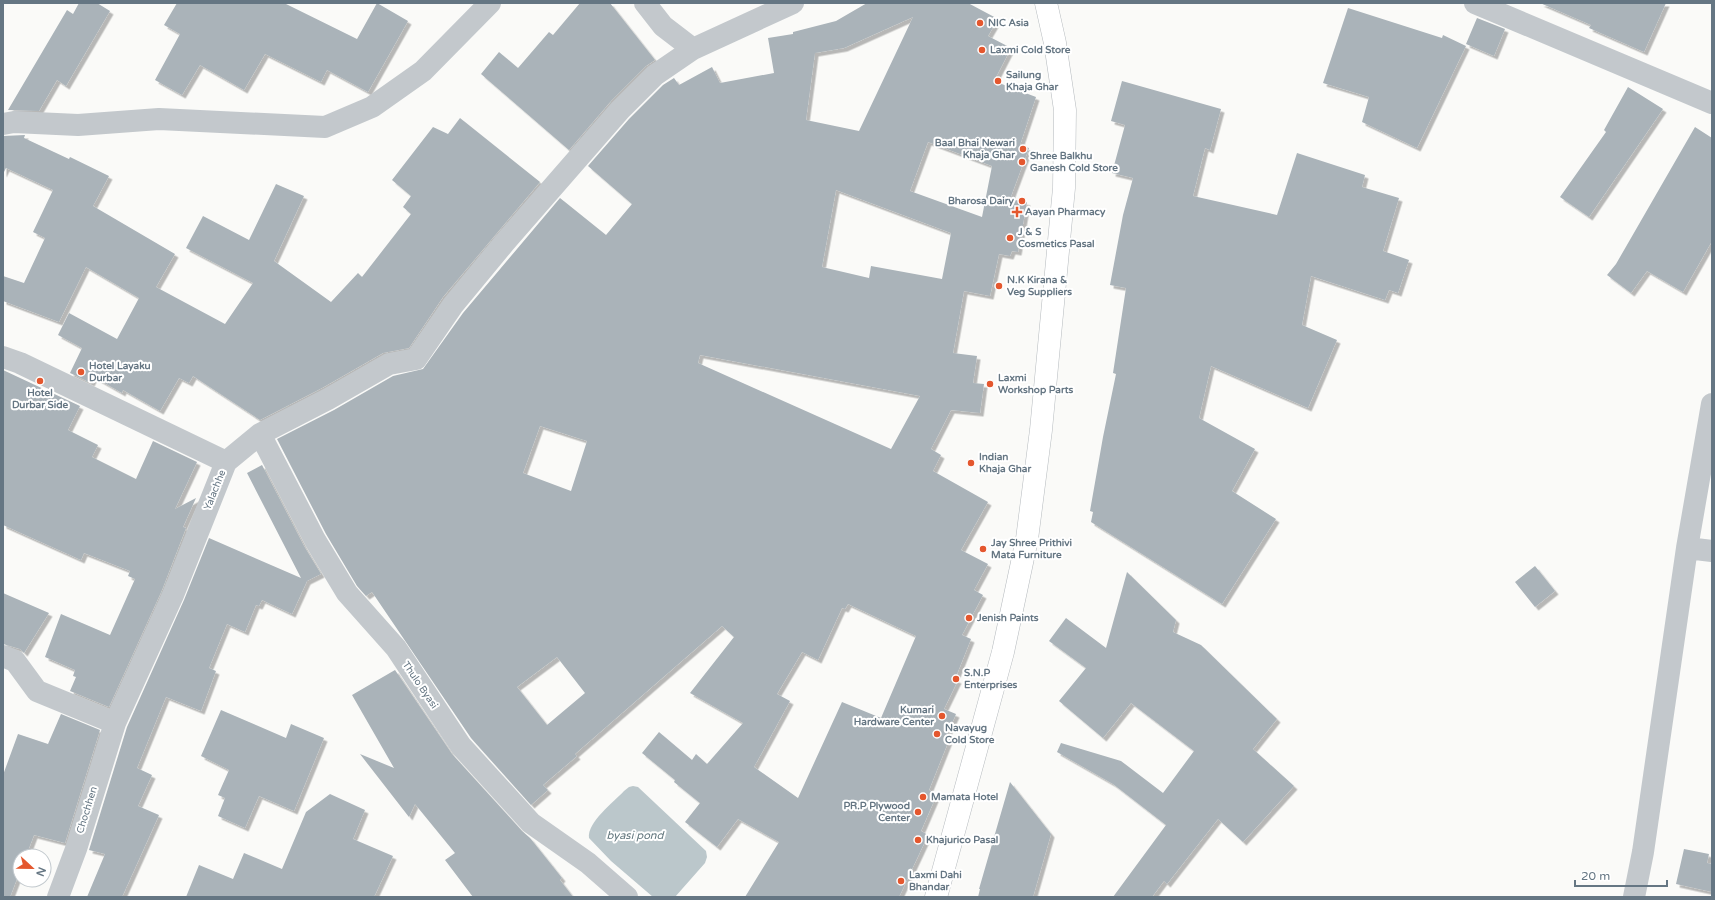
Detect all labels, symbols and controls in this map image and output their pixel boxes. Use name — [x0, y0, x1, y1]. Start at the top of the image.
place label: NIC Asia — [988, 17, 1029, 29]
marker: NIC Asia — [975, 18, 985, 28]
place label: Laxmi Cold Store — [990, 44, 1071, 56]
marker: Laxmi Cold Store — [977, 45, 987, 55]
place label: Sailung Khaja Ghar — [1006, 69, 1058, 93]
marker: Sailung Khaja Ghar — [993, 76, 1003, 86]
place label: Baal Bhai Newari Khaja Ghar — [935, 137, 1015, 161]
marker: Baal Bhai Newari Khaja Ghar — [1018, 144, 1028, 154]
place label: Shree Balkhu Ganesh Cold Store — [1030, 150, 1118, 174]
marker: Shree Balkhu Ganesh Cold Store — [1017, 157, 1027, 167]
place label: Bharosa Dairy — [948, 195, 1015, 207]
marker: Bharosa Dairy — [1017, 196, 1027, 206]
place label: Aayan Pharmacy — [1025, 206, 1106, 218]
marker: Aayan Pharmacy — [1012, 207, 1022, 217]
place label: J & S Cosmetics Pasal — [1017, 226, 1095, 250]
marker: J & S Cosmetics Pasal — [1005, 233, 1015, 243]
place label: N.K Kirana & Veg Suppliers — [1007, 274, 1072, 298]
marker: N.K Kirana & Veg Suppliers — [994, 281, 1004, 291]
place label: Hotel Layaku Durbar — [89, 360, 151, 384]
marker: Hotel Layaku Durbar — [76, 367, 86, 377]
place label: Laxmi Workshop Parts — [998, 372, 1074, 396]
marker: Hotel Durbar Side — [35, 376, 45, 386]
marker: Laxmi Workshop Parts — [985, 379, 995, 389]
place label: Hotel Durbar Side — [12, 387, 68, 411]
place label: Indian Khaja Ghar — [979, 451, 1031, 475]
marker: Indian Khaja Ghar — [966, 458, 976, 468]
street label: Yalachhe — [201, 468, 229, 512]
place label: Jay Shree Prithivi Mata Furniture — [990, 537, 1073, 561]
marker: Jay Shree Prithivi Mata Furniture — [978, 544, 988, 554]
place label: Jenish Paints — [976, 612, 1039, 624]
marker: Jenish Paints — [964, 613, 974, 623]
street label: Thulo Byasi — [400, 659, 440, 711]
place label: S.N.P Enterprises — [964, 667, 1018, 691]
marker: S.N.P Enterprises — [951, 674, 961, 684]
place label: Kumari Hardware Center — [854, 704, 934, 728]
marker: Kumari Hardware Center — [937, 711, 947, 721]
place label: Navayug Cold Store — [945, 722, 995, 746]
marker: Navayug Cold Store — [932, 729, 942, 739]
street label: Chochhen — [74, 785, 100, 835]
place label: Mamata Hotel — [931, 791, 998, 803]
marker: Mamata Hotel — [918, 792, 928, 802]
place label: PR.P Plywood Center — [843, 800, 910, 824]
marker: PR.P Plywood Center — [913, 807, 923, 817]
water label: byasi pond — [606, 829, 666, 842]
place label: Khajurico Pasal — [926, 834, 998, 846]
marker: Khajurico Pasal — [913, 835, 923, 845]
north arrow — [12, 848, 52, 888]
scale bar — [1575, 862, 1667, 888]
text: N — [33, 865, 48, 878]
place label: Laxmi Dahi Bhandar — [909, 869, 962, 893]
text: 20 m — [1581, 869, 1610, 883]
marker: Laxmi Dahi Bhandar — [896, 876, 906, 886]

